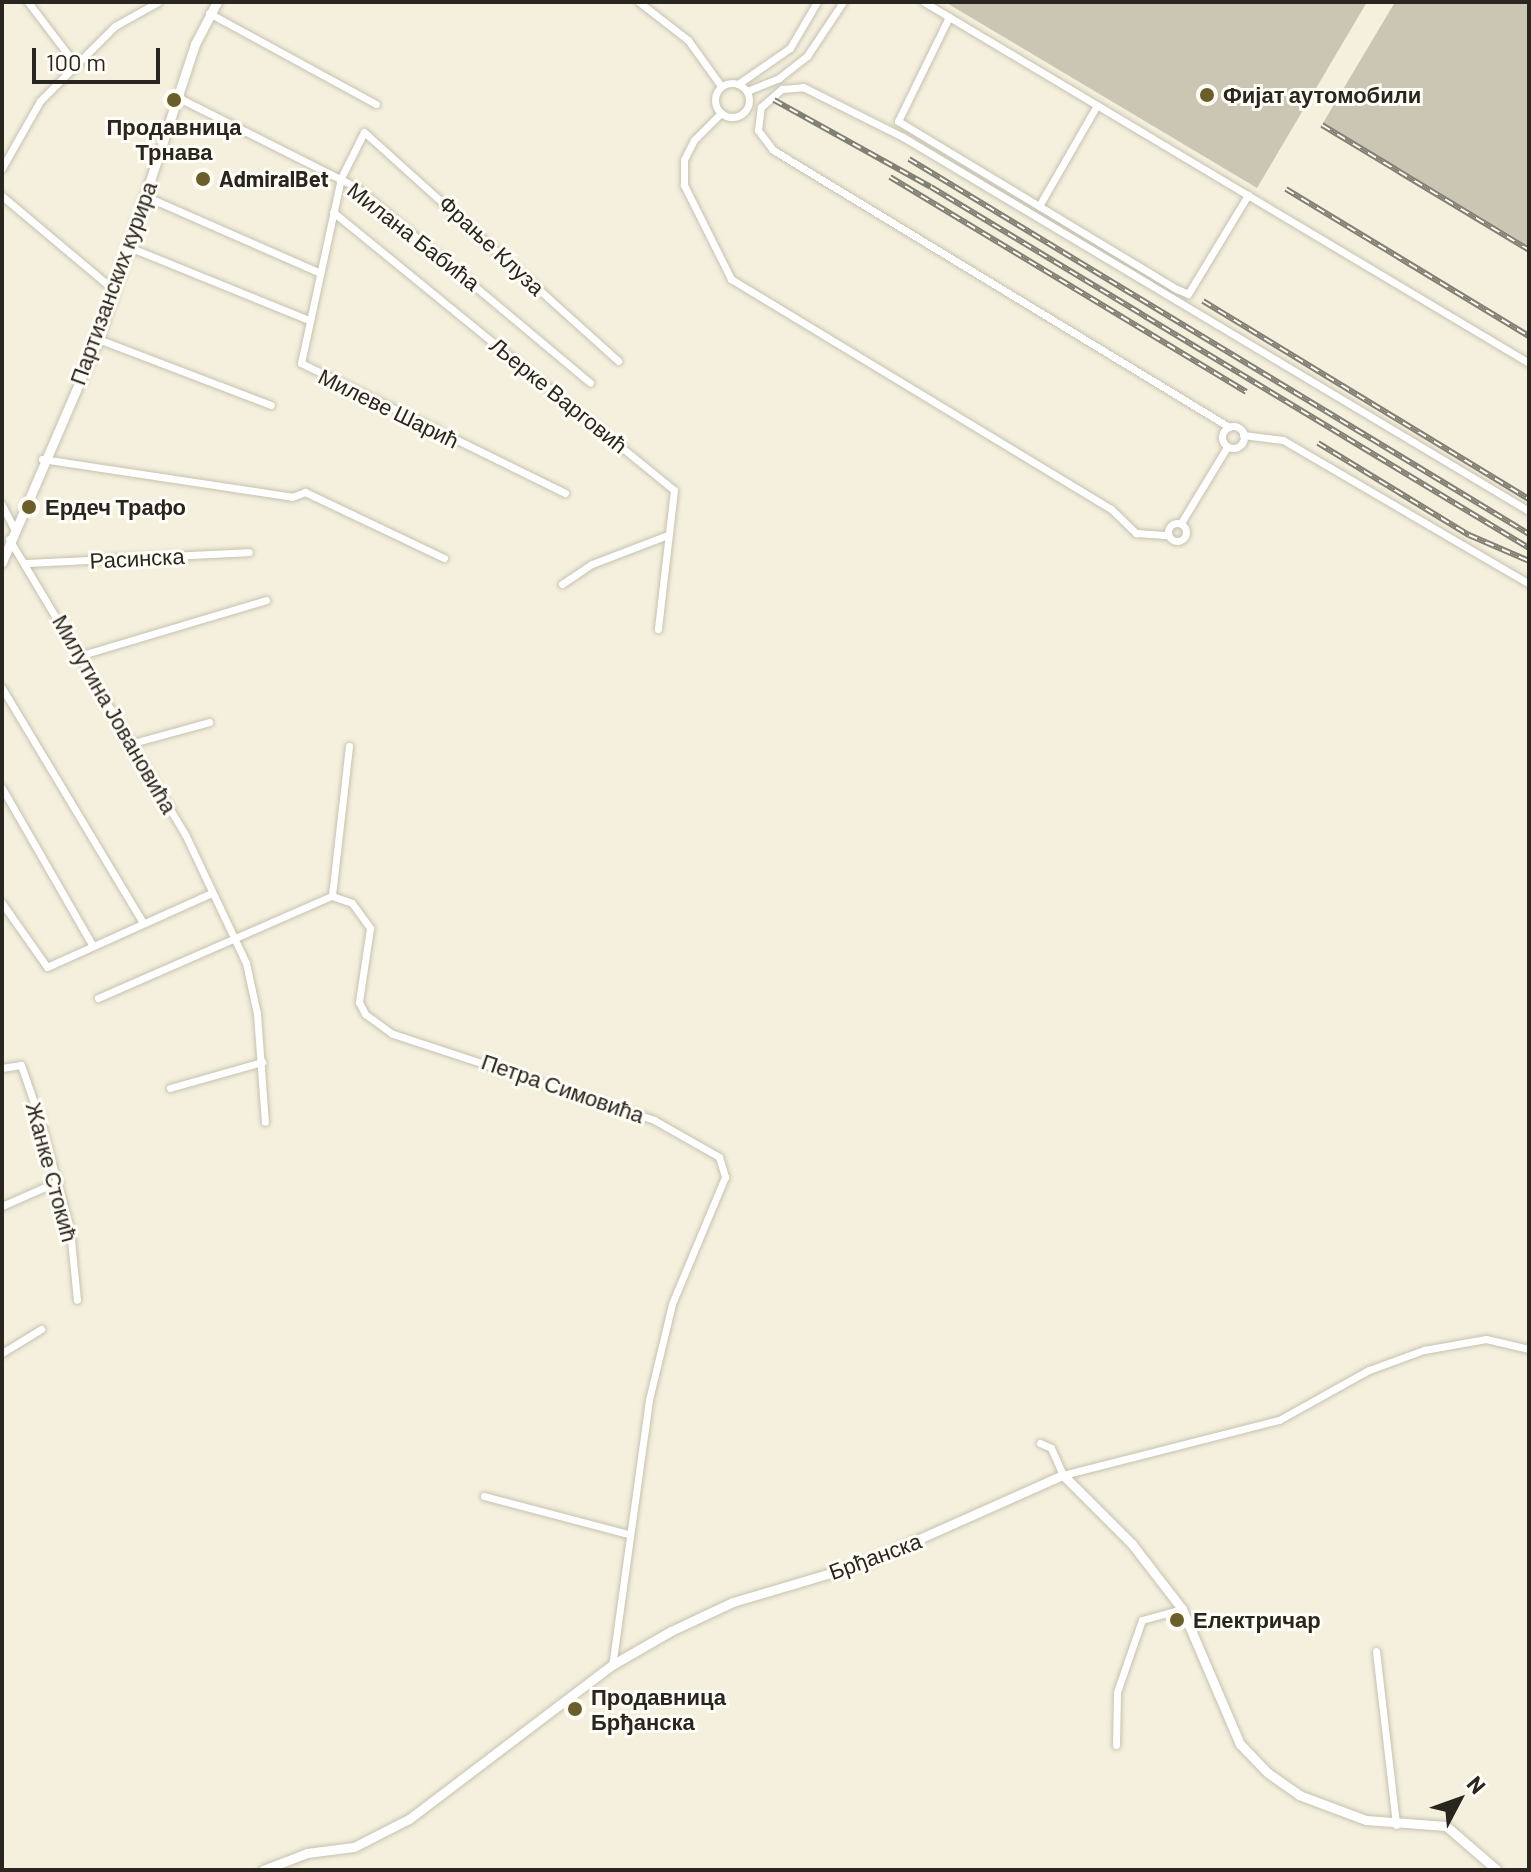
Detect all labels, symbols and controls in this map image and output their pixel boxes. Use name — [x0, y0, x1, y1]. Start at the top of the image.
scale bar — [36, 32, 164, 82]
text: 100 m — [46, 47, 106, 76]
place label: Фијат аутомобили — [1223, 82, 1421, 108]
marker: Фијат аутомобили — [1198, 86, 1216, 104]
marker: Продавница Трнава — [165, 91, 183, 109]
place label: Продавница Трнава — [107, 113, 241, 164]
place label: AdmiralBet — [219, 166, 329, 192]
marker: AdmiralBet — [194, 170, 212, 188]
street label: Милана Бабића — [343, 176, 485, 296]
street label: Партизанских курира — [64, 178, 162, 388]
street label: Фрање Клуза — [434, 189, 550, 301]
street label: Љерке Варговић — [485, 331, 633, 459]
street label: Милеве Шарић — [314, 363, 464, 453]
place label: Ердеч Трафо — [45, 494, 186, 520]
marker: Ердеч Трафо — [20, 498, 38, 516]
street label: Расинска — [89, 542, 185, 574]
street label: Милутина Јовановића — [47, 610, 183, 818]
street label: Петра Симовића — [478, 1048, 648, 1128]
street label: Жанке Стокић — [21, 1099, 83, 1245]
street label: Брђанска — [825, 1527, 925, 1585]
place label: Електричар — [1193, 1607, 1321, 1633]
marker: Електричар — [1168, 1611, 1186, 1629]
place label: Продавница Брђанска — [591, 1683, 726, 1734]
marker: Продавница Брђанска — [566, 1700, 584, 1718]
north arrow — [1419, 1760, 1499, 1840]
text: N — [1462, 1770, 1492, 1798]

